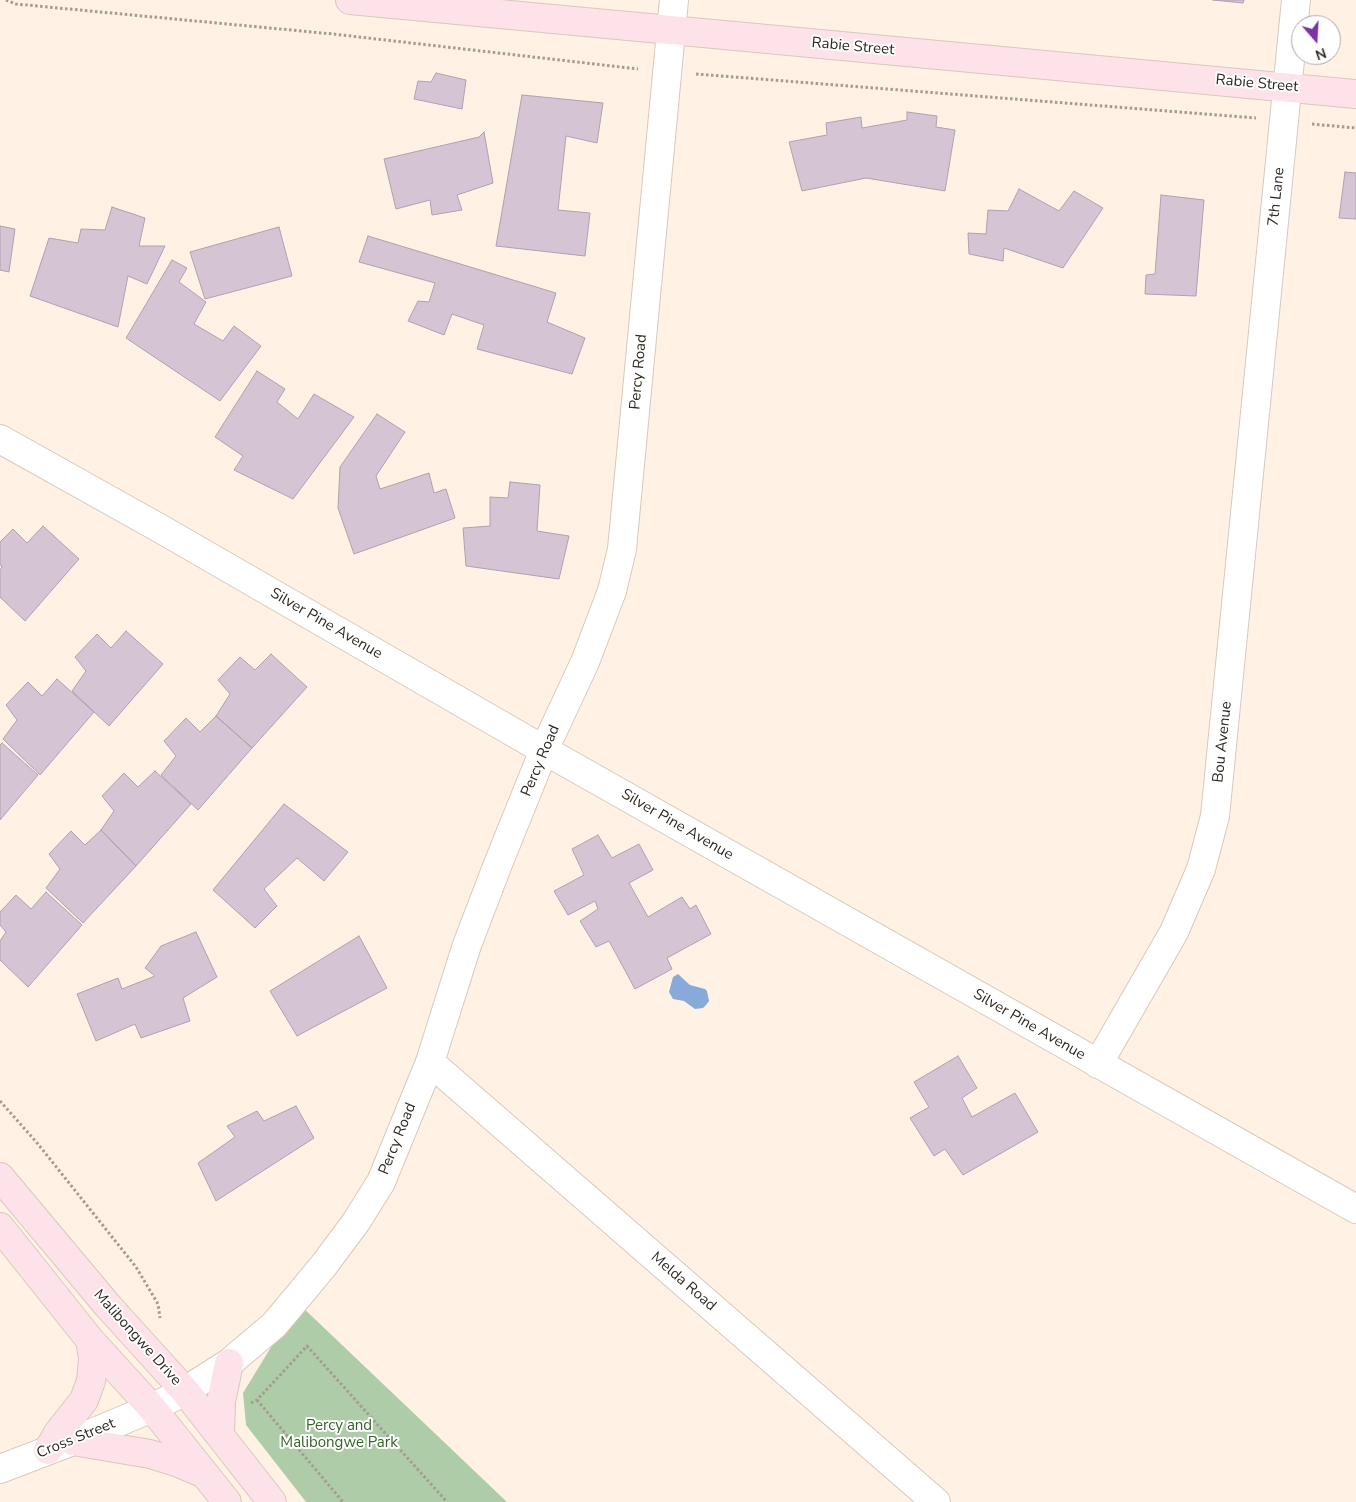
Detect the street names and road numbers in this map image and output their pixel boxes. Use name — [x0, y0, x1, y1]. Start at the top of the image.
street label: Rabie Street — [811, 34, 895, 60]
street label: Rabie Street — [1215, 71, 1299, 97]
street label: 7th Lane — [1265, 167, 1289, 227]
street label: Percy Road — [627, 333, 651, 411]
street label: Silver Pine Avenue — [267, 585, 385, 663]
street label: Bou Avenue — [1210, 700, 1236, 784]
street label: Percy Road — [518, 723, 564, 799]
street label: Silver Pine Avenue — [618, 786, 736, 864]
street label: Silver Pine Avenue — [970, 986, 1088, 1064]
street label: Percy Road — [375, 1100, 421, 1178]
street label: Melda Road — [647, 1249, 719, 1315]
street label: Malibongwe Drive — [89, 1286, 185, 1390]
street label: Cross Street — [34, 1415, 118, 1463]

